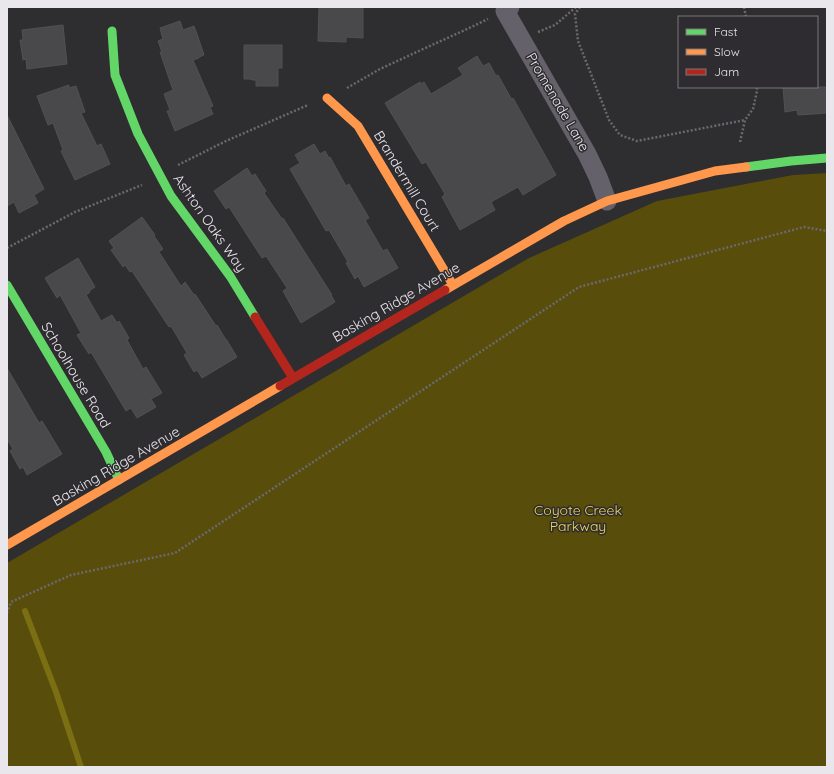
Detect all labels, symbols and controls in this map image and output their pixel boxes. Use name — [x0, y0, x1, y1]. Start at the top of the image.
legend — [678, 16, 818, 88]
text: Fast — [714, 24, 738, 39]
text: Slow — [714, 44, 740, 59]
street label: Promenade Lane — [522, 49, 594, 155]
text: Jam — [714, 64, 739, 79]
street label: Brandermill Court — [370, 127, 444, 235]
street label: Ashton Oaks Way — [170, 171, 250, 275]
street label: Basking Ridge Avenue — [329, 258, 463, 346]
street label: Schoolhouse Road — [37, 319, 115, 431]
street label: Basking Ridge Avenue — [49, 422, 183, 510]
park label: Coyote Creek Parkway — [534, 501, 622, 535]

